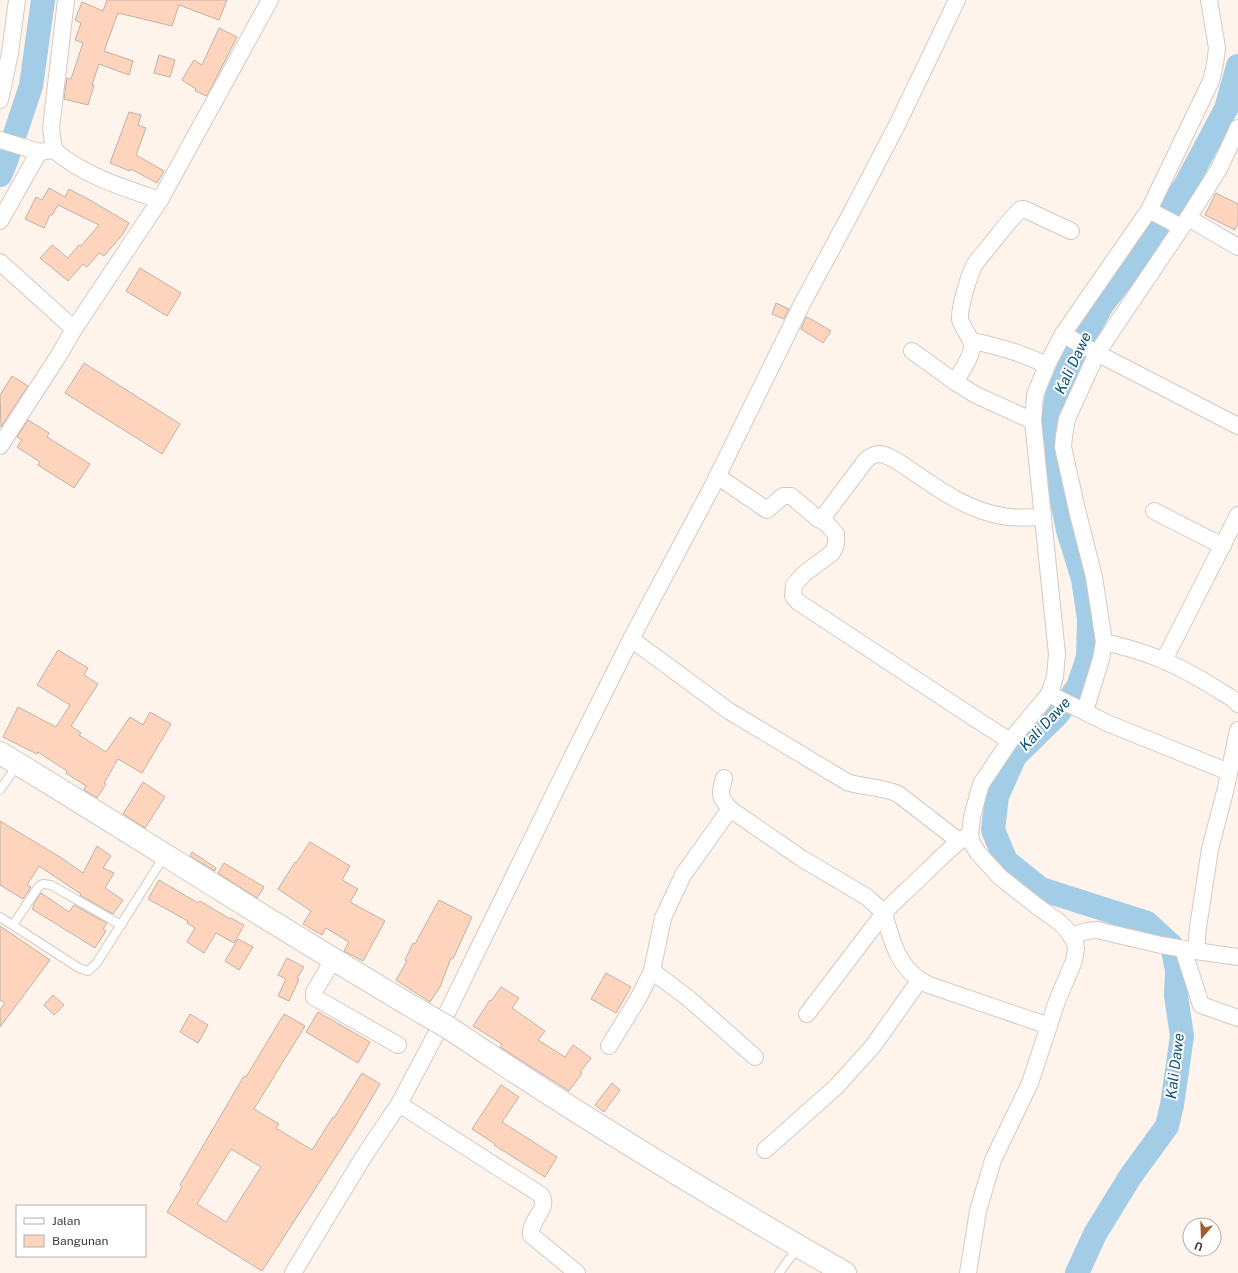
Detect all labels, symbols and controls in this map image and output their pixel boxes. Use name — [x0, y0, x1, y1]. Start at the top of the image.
water label: Kali Dawe — [1051, 329, 1094, 396]
water label: Kali Dawe — [1016, 694, 1073, 754]
water label: Kali Dawe — [1162, 1032, 1187, 1100]
legend — [16, 1205, 146, 1257]
text: Jalan — [52, 1214, 81, 1228]
north arrow — [1182, 1217, 1222, 1257]
text: Bangunan — [52, 1234, 108, 1248]
text: U — [1193, 1239, 1204, 1253]

